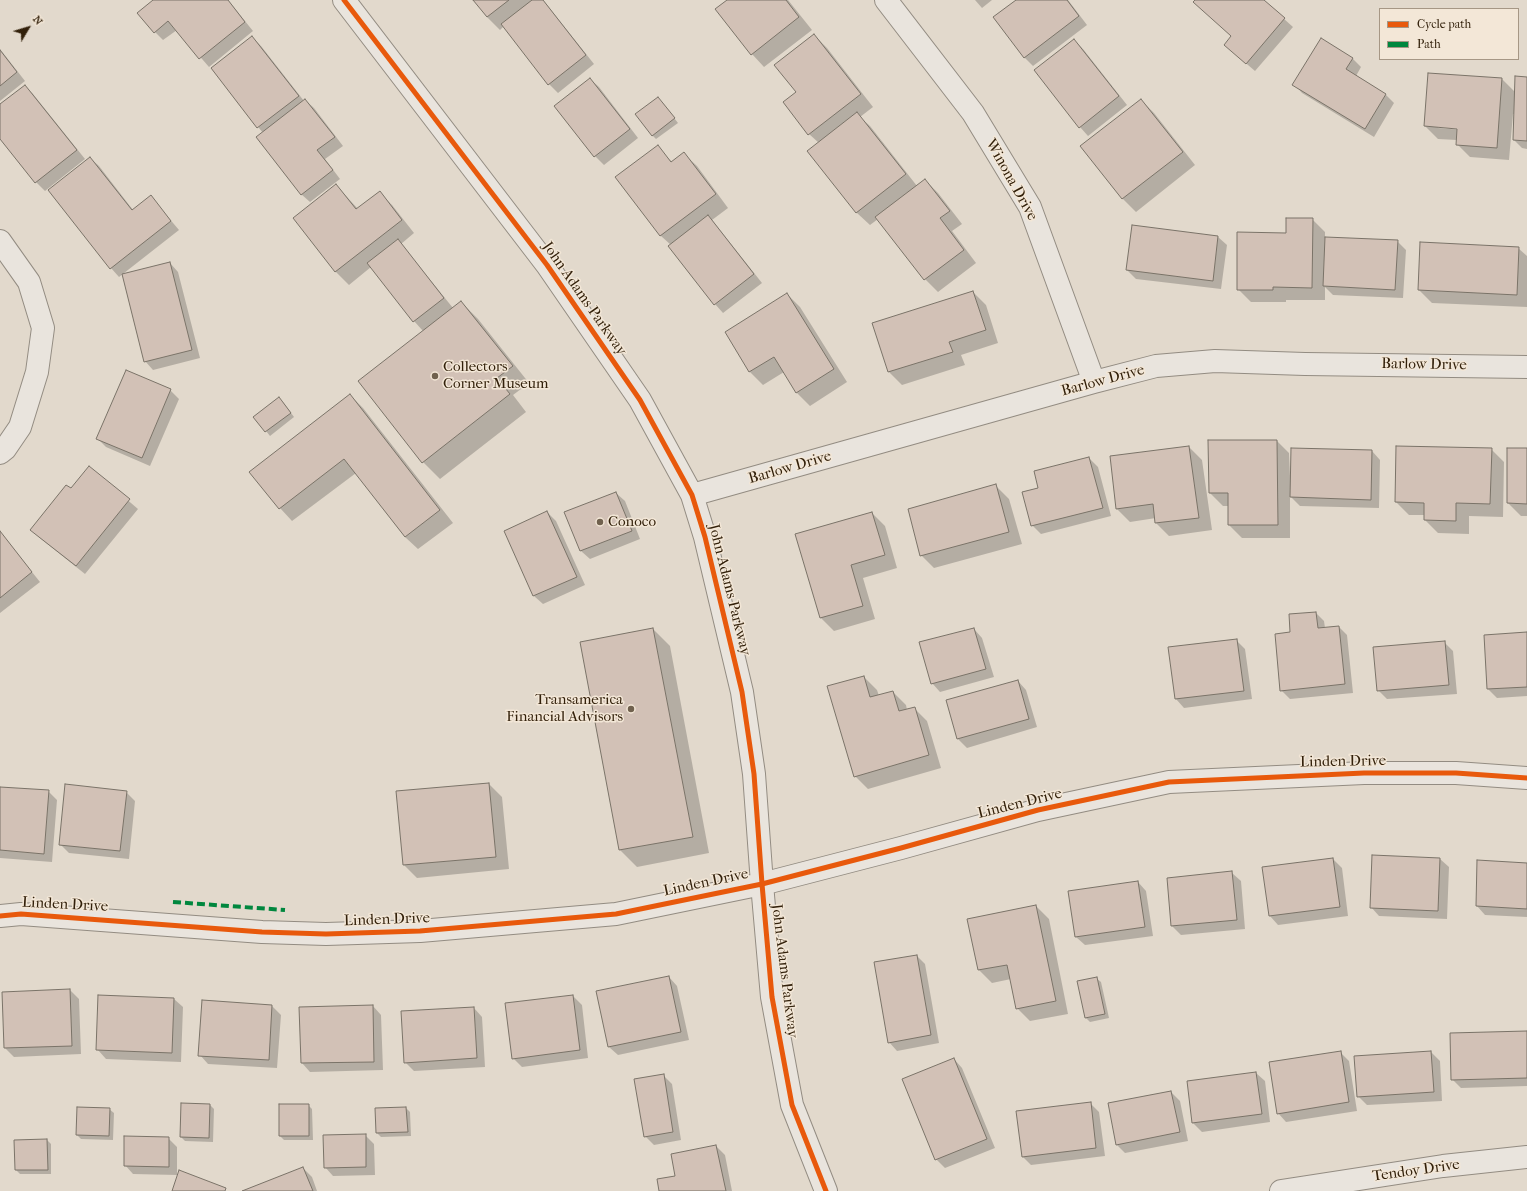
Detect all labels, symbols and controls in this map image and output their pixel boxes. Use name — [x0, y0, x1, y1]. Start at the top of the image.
north arrow — [8, 8, 48, 48]
legend — [1379, 8, 1519, 60]
text: N — [30, 13, 46, 28]
text: Cycle path — [1417, 17, 1471, 31]
text: Path — [1417, 37, 1441, 51]
street label: Winona Drive — [981, 136, 1041, 224]
street label: John Adams Parkway — [538, 239, 630, 359]
street label: Barlow Drive — [1381, 355, 1467, 375]
place label: Collectors Corner Museum — [443, 358, 549, 393]
street label: Barlow Drive — [1059, 361, 1147, 401]
marker: Collectors Corner Museum — [430, 371, 440, 381]
street label: Barlow Drive — [747, 448, 833, 488]
place label: Conoco — [608, 513, 656, 531]
marker: Conoco — [595, 517, 605, 527]
street label: John Adams Parkway — [704, 522, 754, 658]
place label: Transamerica Financial Advisors — [506, 691, 623, 726]
marker: Transamerica Financial Advisors — [626, 704, 636, 714]
street label: Linden Drive — [1300, 752, 1386, 772]
street label: Linden Drive — [976, 785, 1064, 823]
street label: Linden Drive — [662, 865, 750, 901]
street label: Linden Drive — [21, 894, 109, 916]
street label: John Adams Parkway — [767, 903, 801, 1039]
street label: Linden Drive — [344, 910, 430, 930]
street label: Tendoy Drive — [1371, 1156, 1461, 1186]

